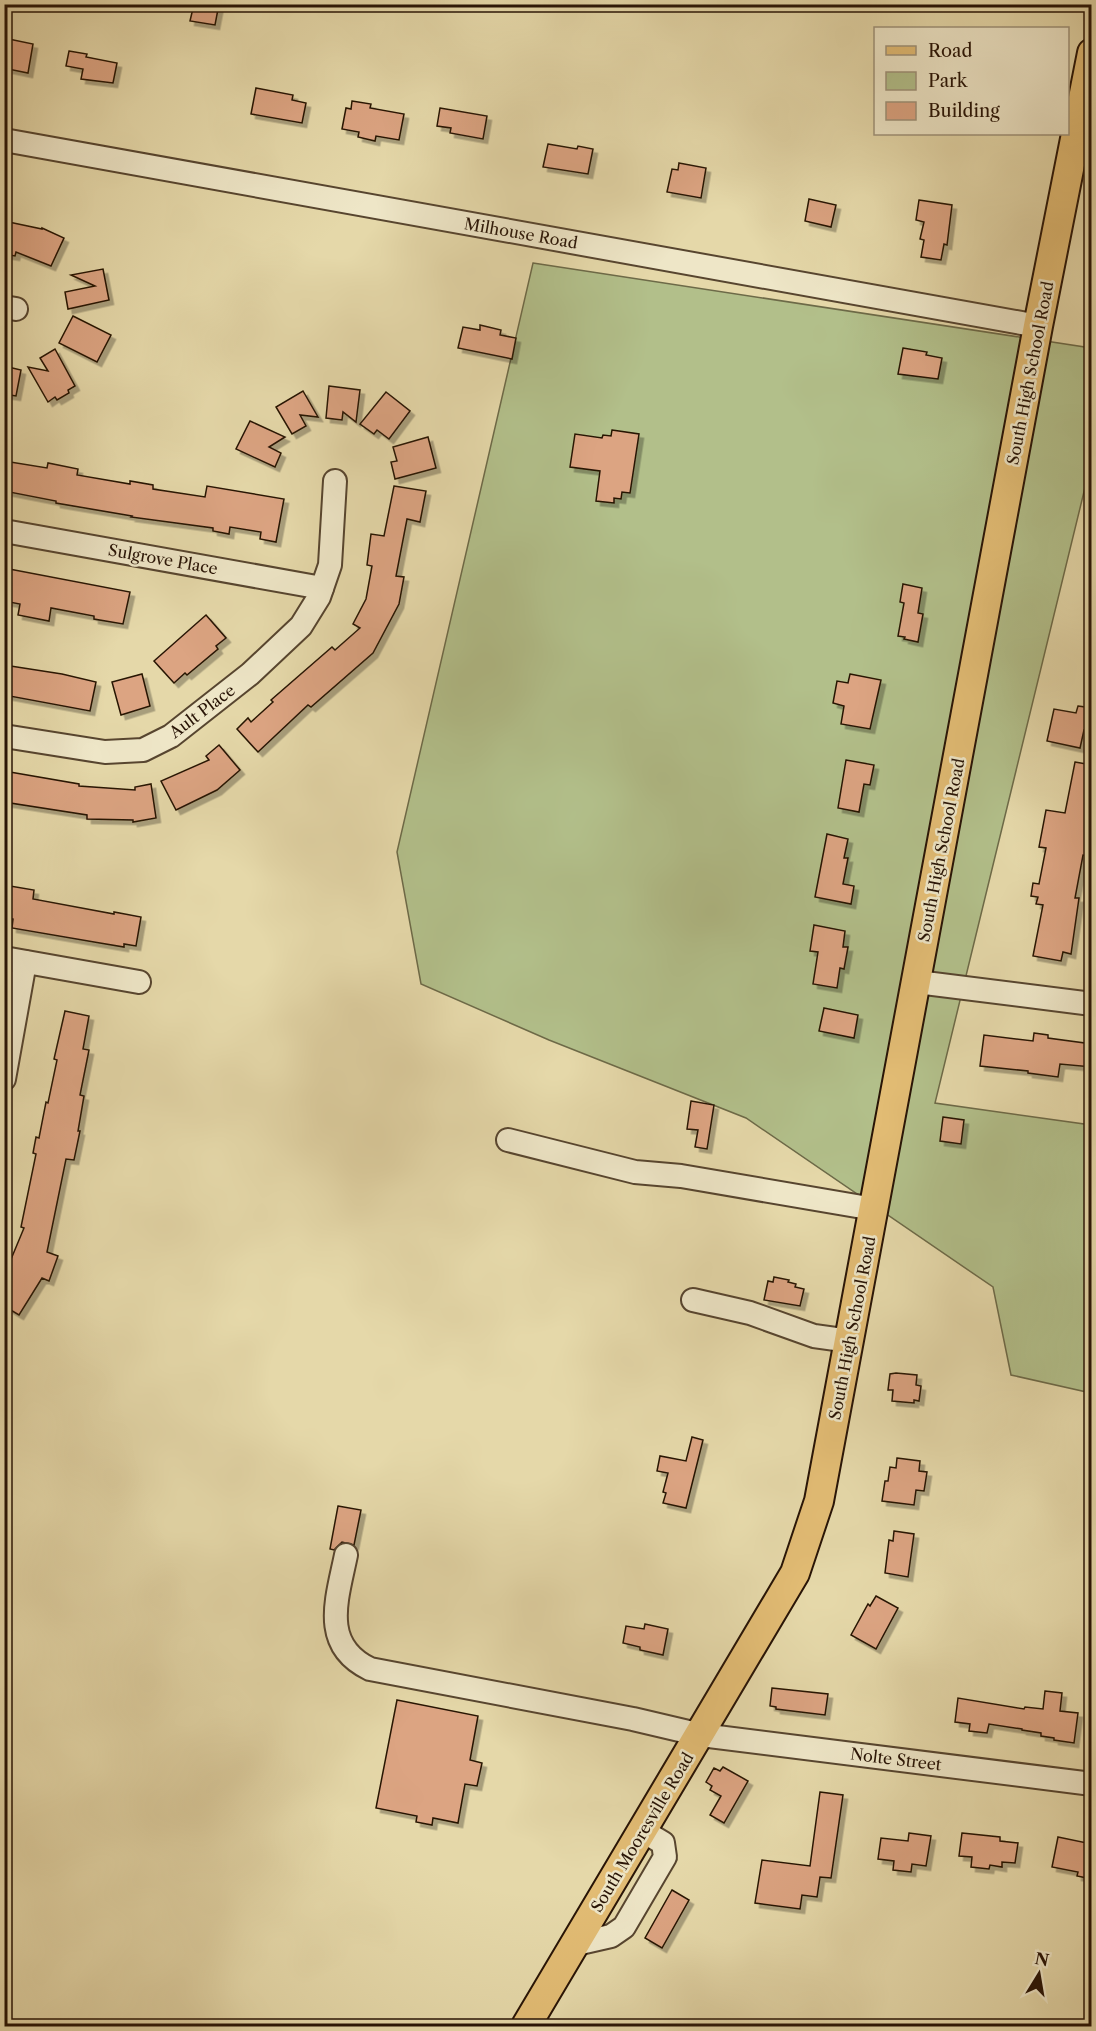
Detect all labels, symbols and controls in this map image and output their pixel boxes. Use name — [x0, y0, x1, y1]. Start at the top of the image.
legend — [874, 27, 1069, 135]
text: Road — [928, 40, 973, 62]
text: Park — [928, 70, 969, 92]
text: Building — [928, 100, 1000, 122]
street label: Milhouse Road — [463, 213, 580, 253]
street label: South High School Road — [1002, 279, 1058, 467]
street label: Sulgrove Place — [107, 540, 219, 578]
street label: Ault Place — [164, 680, 239, 743]
street label: South High School Road — [913, 756, 969, 944]
street label: South High School Road — [824, 1234, 880, 1422]
street label: Nolte Street — [849, 1743, 943, 1775]
street label: South Mooresville Road — [586, 1748, 698, 1915]
north arrow — [1009, 1944, 1069, 2004]
text: N — [1033, 1948, 1051, 1970]

